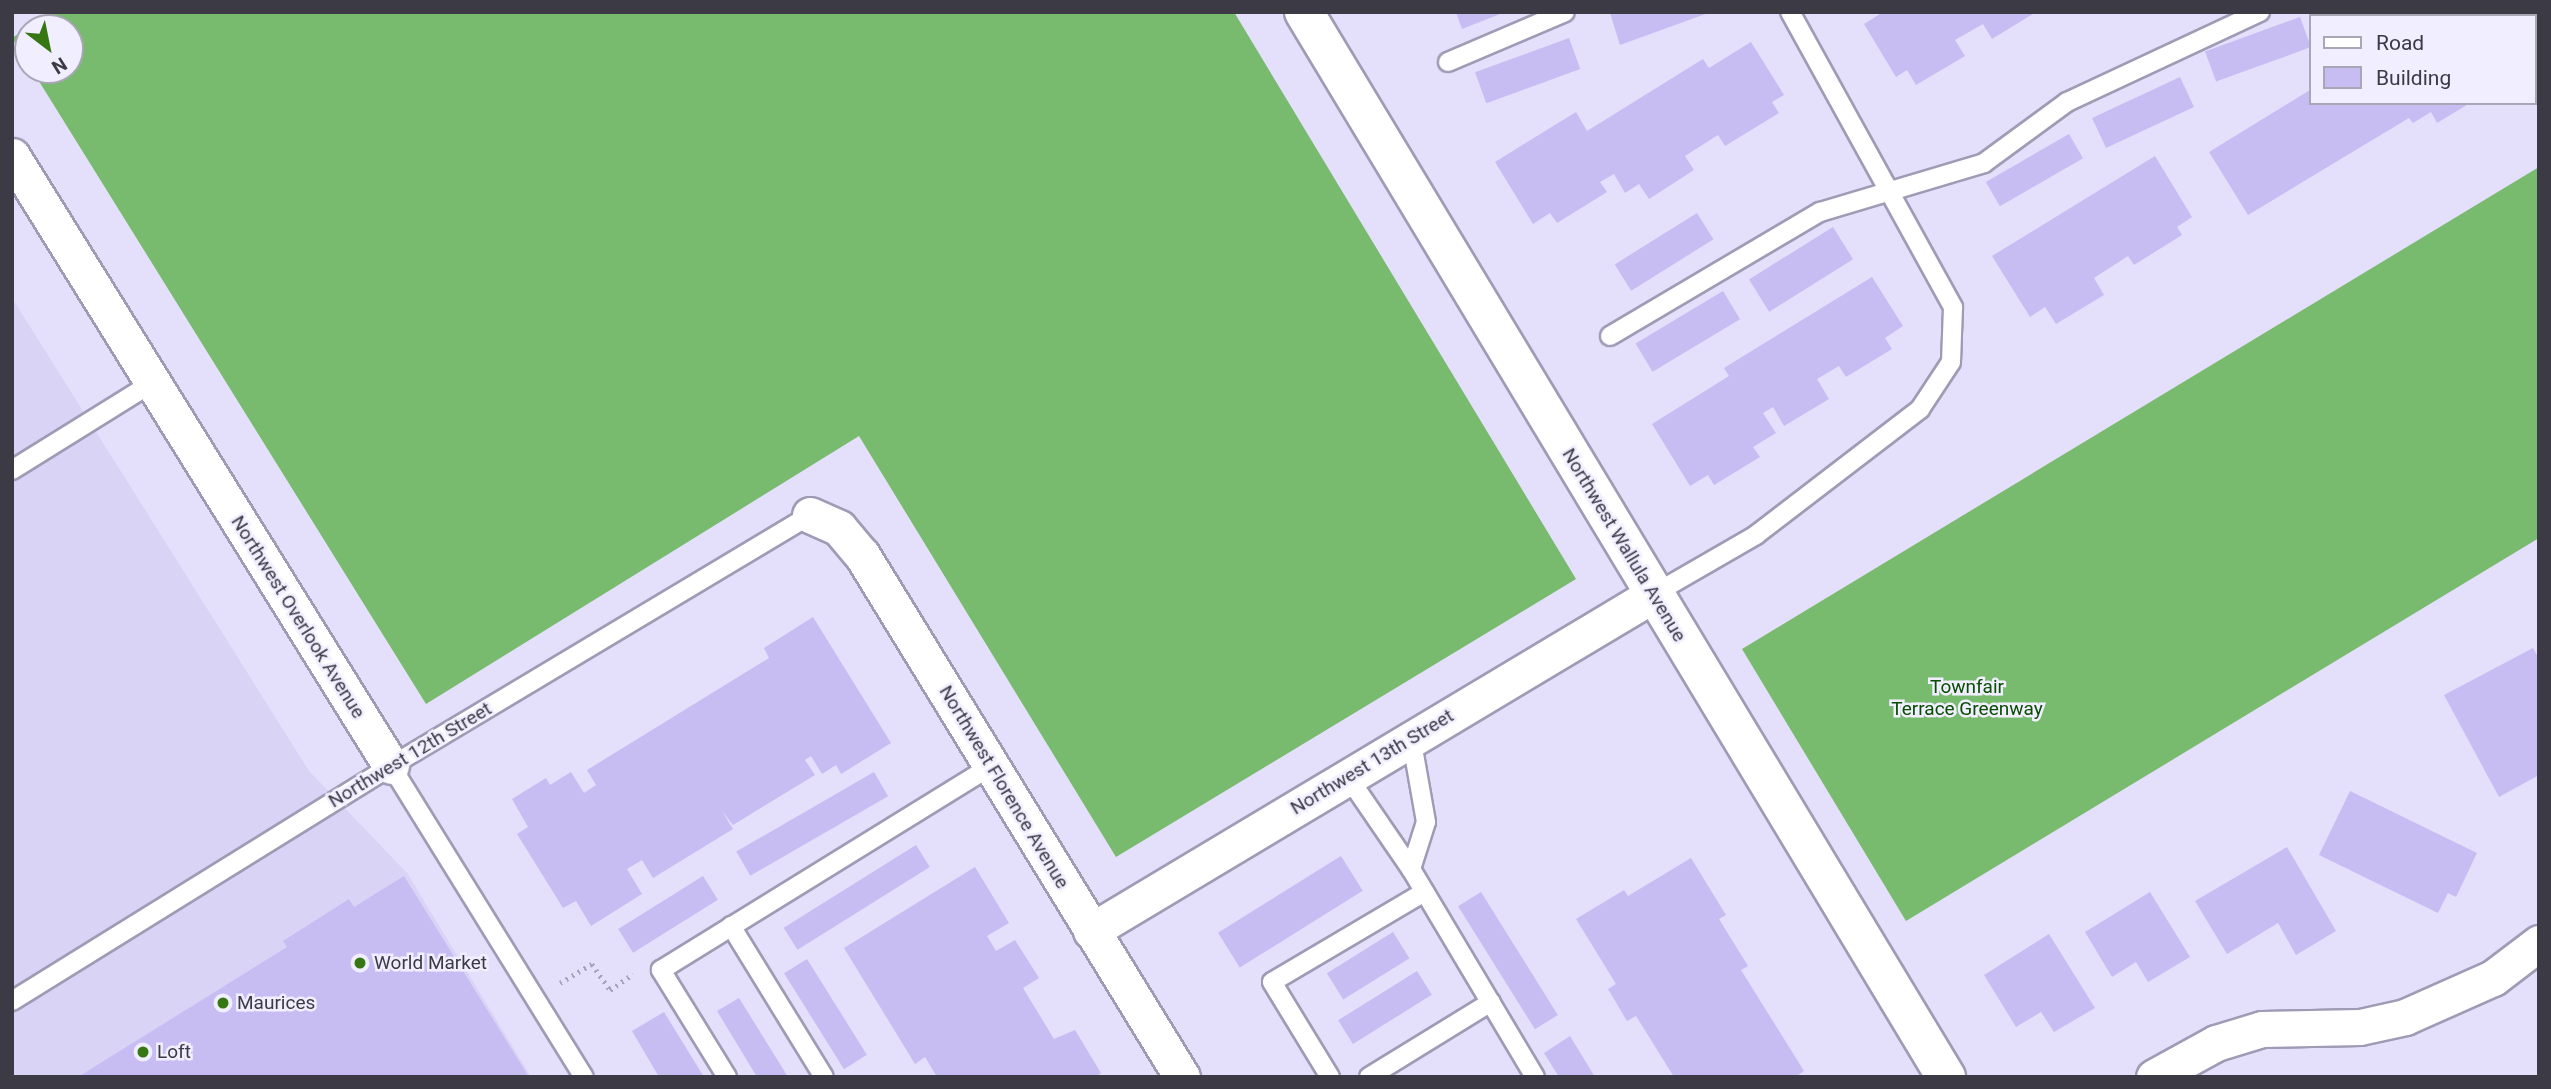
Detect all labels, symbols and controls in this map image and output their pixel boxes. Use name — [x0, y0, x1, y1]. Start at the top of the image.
north arrow — [14, 14, 84, 84]
legend — [2310, 14, 2537, 105]
text: Road — [2376, 31, 2424, 55]
text: N — [48, 52, 71, 79]
text: Building — [2376, 66, 2451, 90]
street label: Northwest Wallula Avenue — [1557, 444, 1691, 646]
street label: Northwest Overlook Avenue — [226, 512, 370, 722]
park label: Townfair Terrace Greenway — [1891, 676, 2043, 720]
street label: Northwest Florence Avenue — [934, 681, 1074, 893]
street label: Northwest 12th Street — [324, 697, 496, 813]
street label: Northwest 13th Street — [1286, 704, 1458, 820]
place label: World Market — [374, 952, 487, 974]
marker: World Market — [352, 955, 368, 971]
place label: Maurices — [237, 992, 315, 1014]
marker: Maurices — [215, 995, 231, 1011]
place label: Loft — [157, 1041, 191, 1063]
marker: Loft — [135, 1044, 151, 1060]

